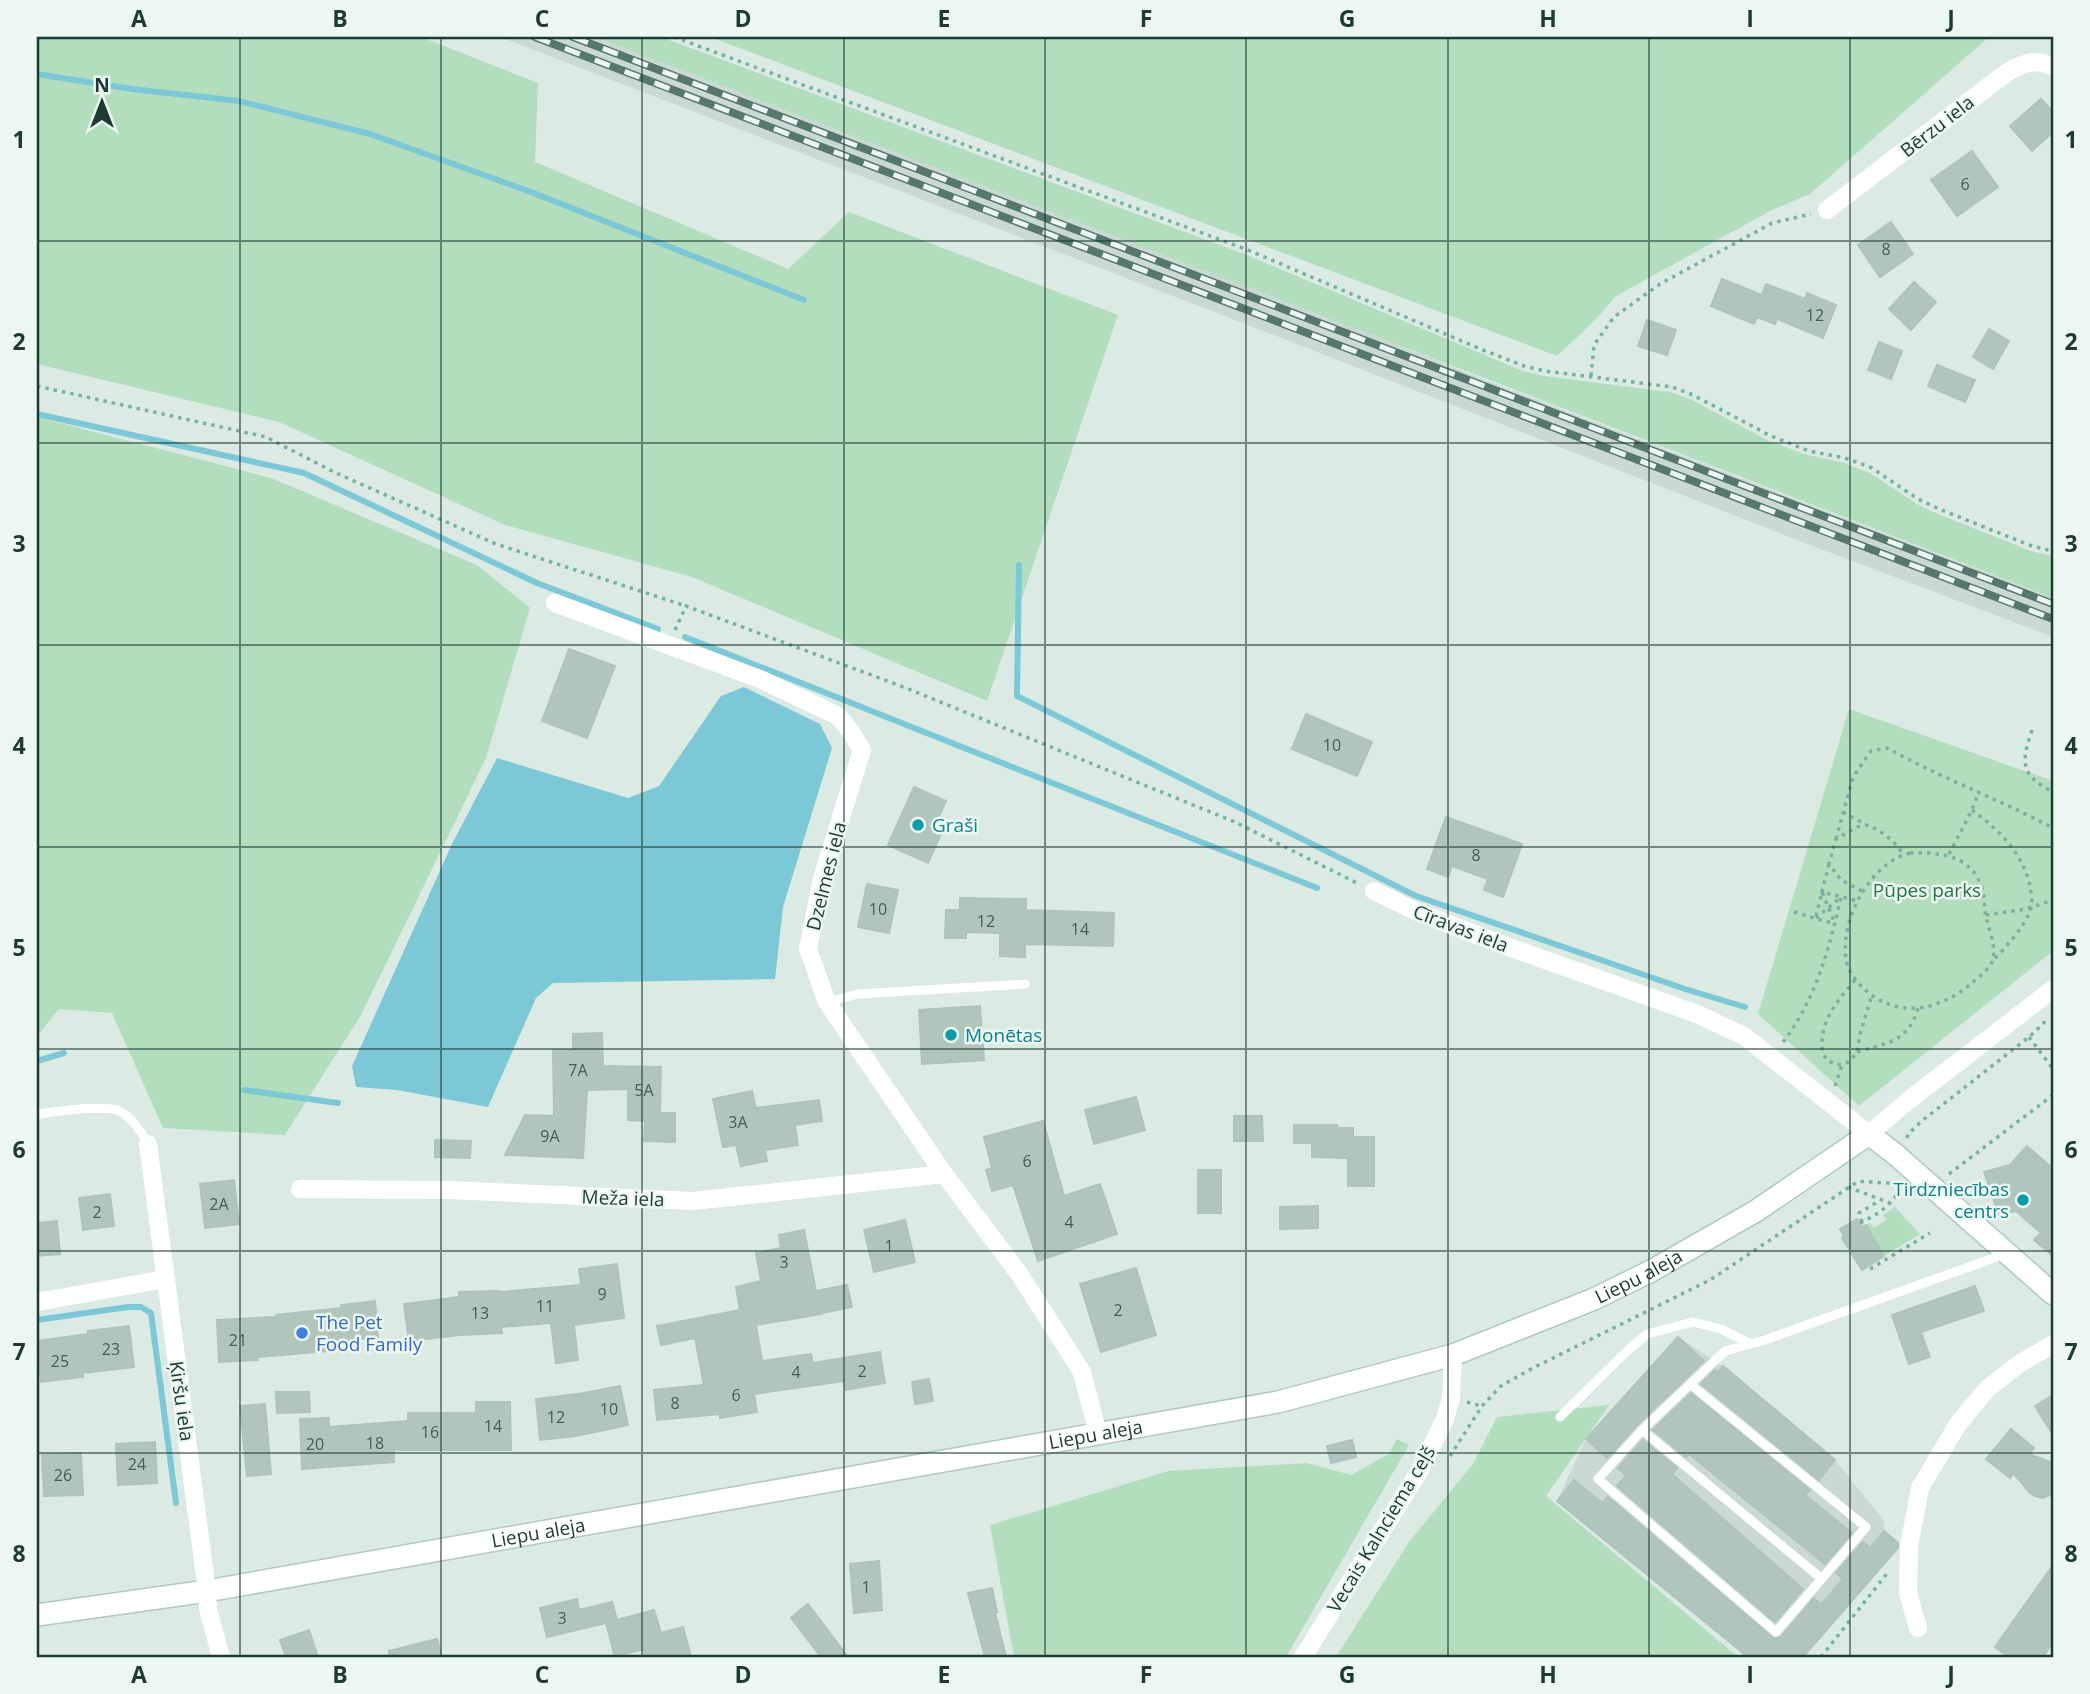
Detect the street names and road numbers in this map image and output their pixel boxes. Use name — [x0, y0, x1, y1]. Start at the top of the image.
street label: Bērzu iela — [1895, 89, 1979, 163]
street label: Dzelmes iela — [800, 819, 852, 933]
street label: Cīravas iela — [1410, 898, 1512, 958]
street label: Meža iela — [581, 1184, 665, 1212]
street label: Liepu aleja — [1590, 1243, 1687, 1310]
street label: Ķiršu iela — [164, 1359, 200, 1443]
street label: Liepu aleja — [1047, 1413, 1145, 1455]
street label: Vecais Kalnciema ceļš — [1321, 1441, 1441, 1617]
street label: Liepu aleja — [489, 1511, 587, 1554]

